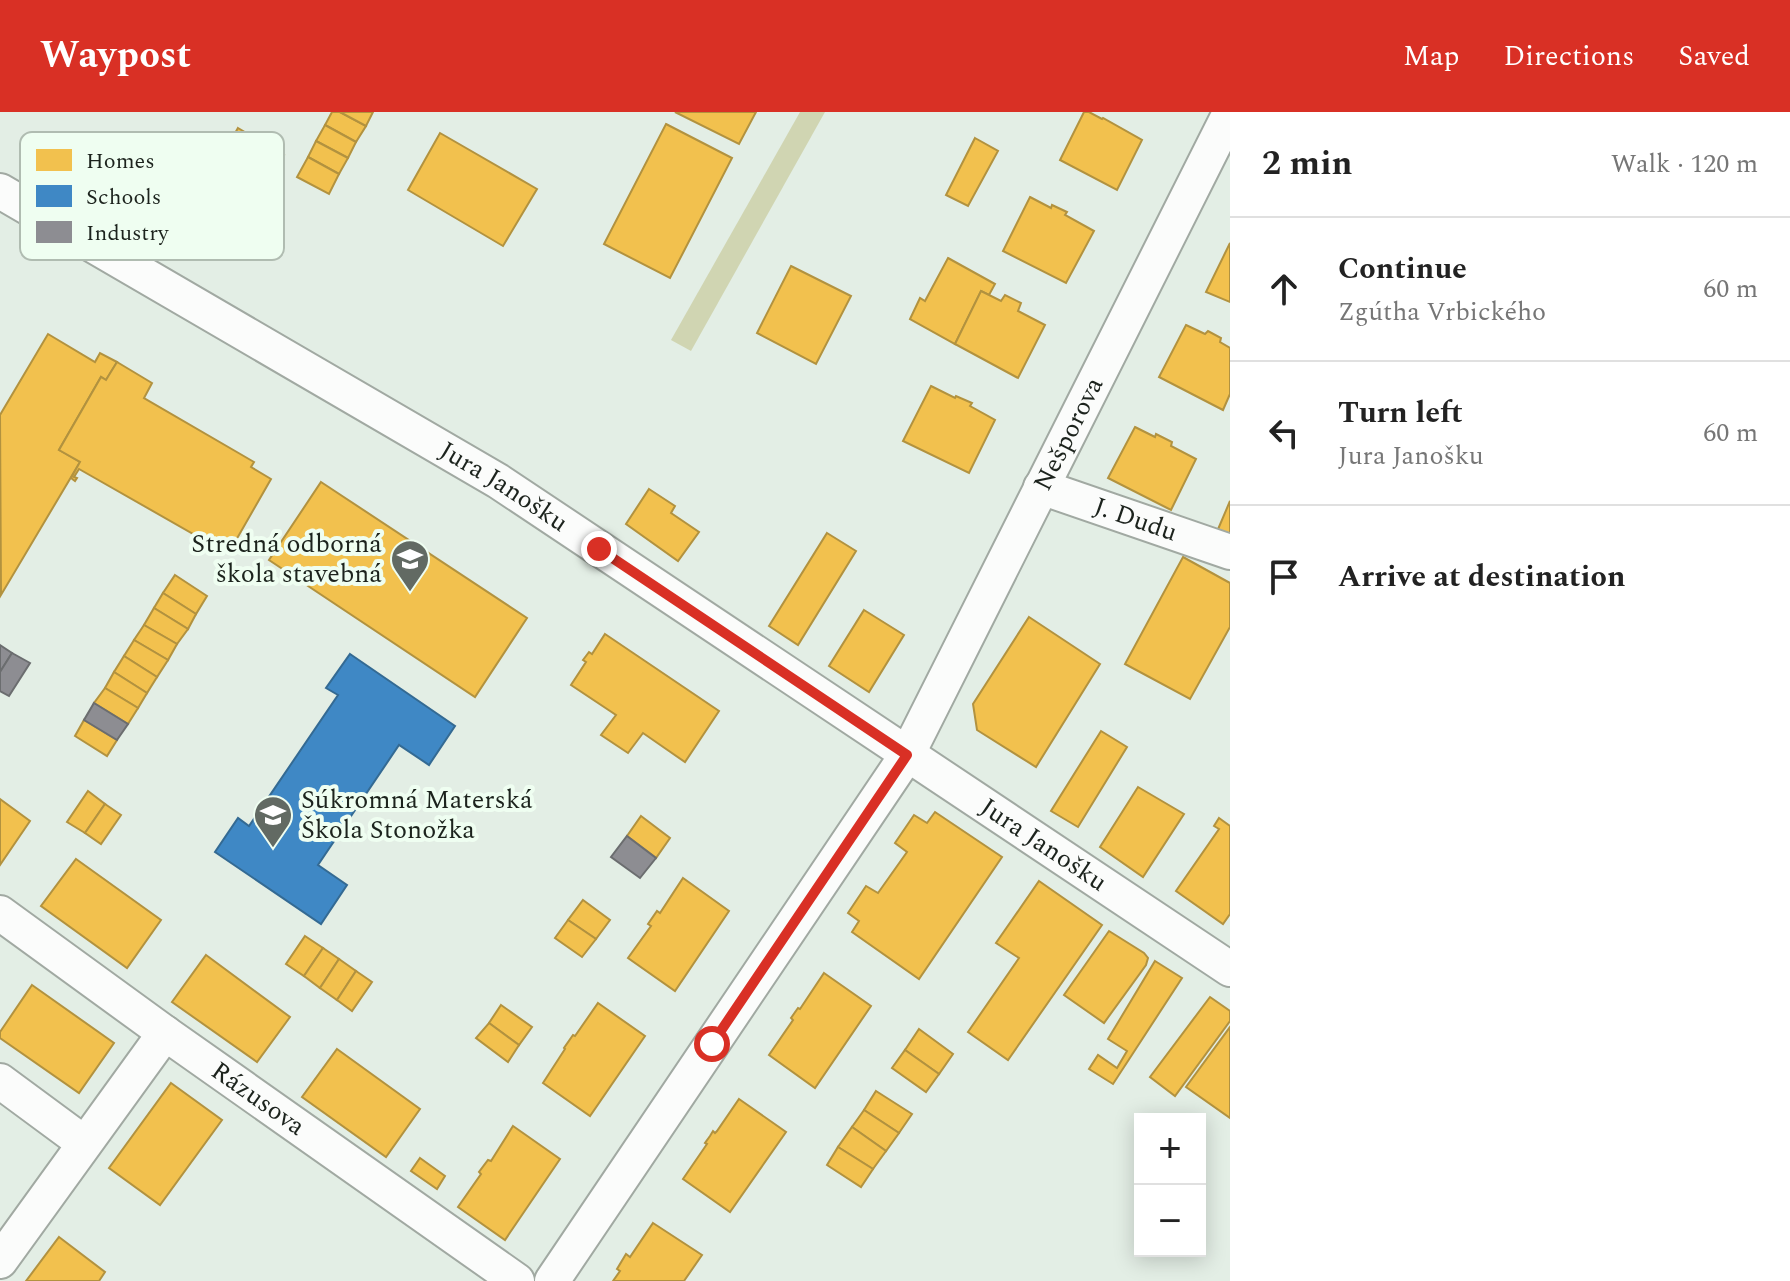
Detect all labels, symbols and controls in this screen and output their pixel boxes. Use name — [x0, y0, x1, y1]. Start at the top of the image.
text: Waypost — [40, 27, 191, 85]
text: Map — [1403, 35, 1460, 78]
text: Directions — [1504, 35, 1634, 78]
text: Saved — [1678, 35, 1750, 78]
legend — [20, 132, 284, 260]
text: 2 min — [1262, 138, 1352, 190]
text: Walk · 120 m — [1611, 144, 1758, 184]
text: Homes — [86, 145, 155, 178]
text: Schools — [86, 181, 161, 214]
text: Industry — [86, 217, 170, 250]
text: Continue — [1338, 246, 1467, 292]
icon: ahead — [1262, 267, 1306, 311]
text: 60 m — [1703, 269, 1758, 309]
text: Zgútha Vrbického — [1338, 292, 1546, 332]
street label: Nešporova — [1023, 370, 1114, 498]
text: Turn left — [1338, 390, 1463, 436]
icon: left — [1262, 411, 1306, 455]
text: 60 m — [1703, 413, 1758, 453]
street label: Jura Janošku — [432, 431, 576, 542]
text: Jura Janošku — [1338, 436, 1484, 476]
street label: J. Dudu — [1088, 487, 1183, 552]
place label: Stredná odborná škola stavebná — [191, 524, 382, 594]
route end — [581, 531, 617, 567]
school or university icon: Stredná odborná škola stavebná — [389, 538, 431, 593]
text: Arrive at destination — [1338, 554, 1625, 600]
icon: arrive — [1262, 555, 1306, 599]
place label: Súkromná Materská Škola Stonožka — [301, 780, 533, 850]
street label: Jura Janošku — [972, 788, 1115, 902]
school or university icon: Súkromná Materská Škola Stonožka — [252, 794, 294, 849]
route start — [694, 1026, 730, 1062]
street label: Rázusova — [203, 1051, 314, 1146]
map controls — [1134, 1113, 1206, 1257]
button: + — [1134, 1113, 1206, 1185]
button: − — [1134, 1185, 1206, 1257]

